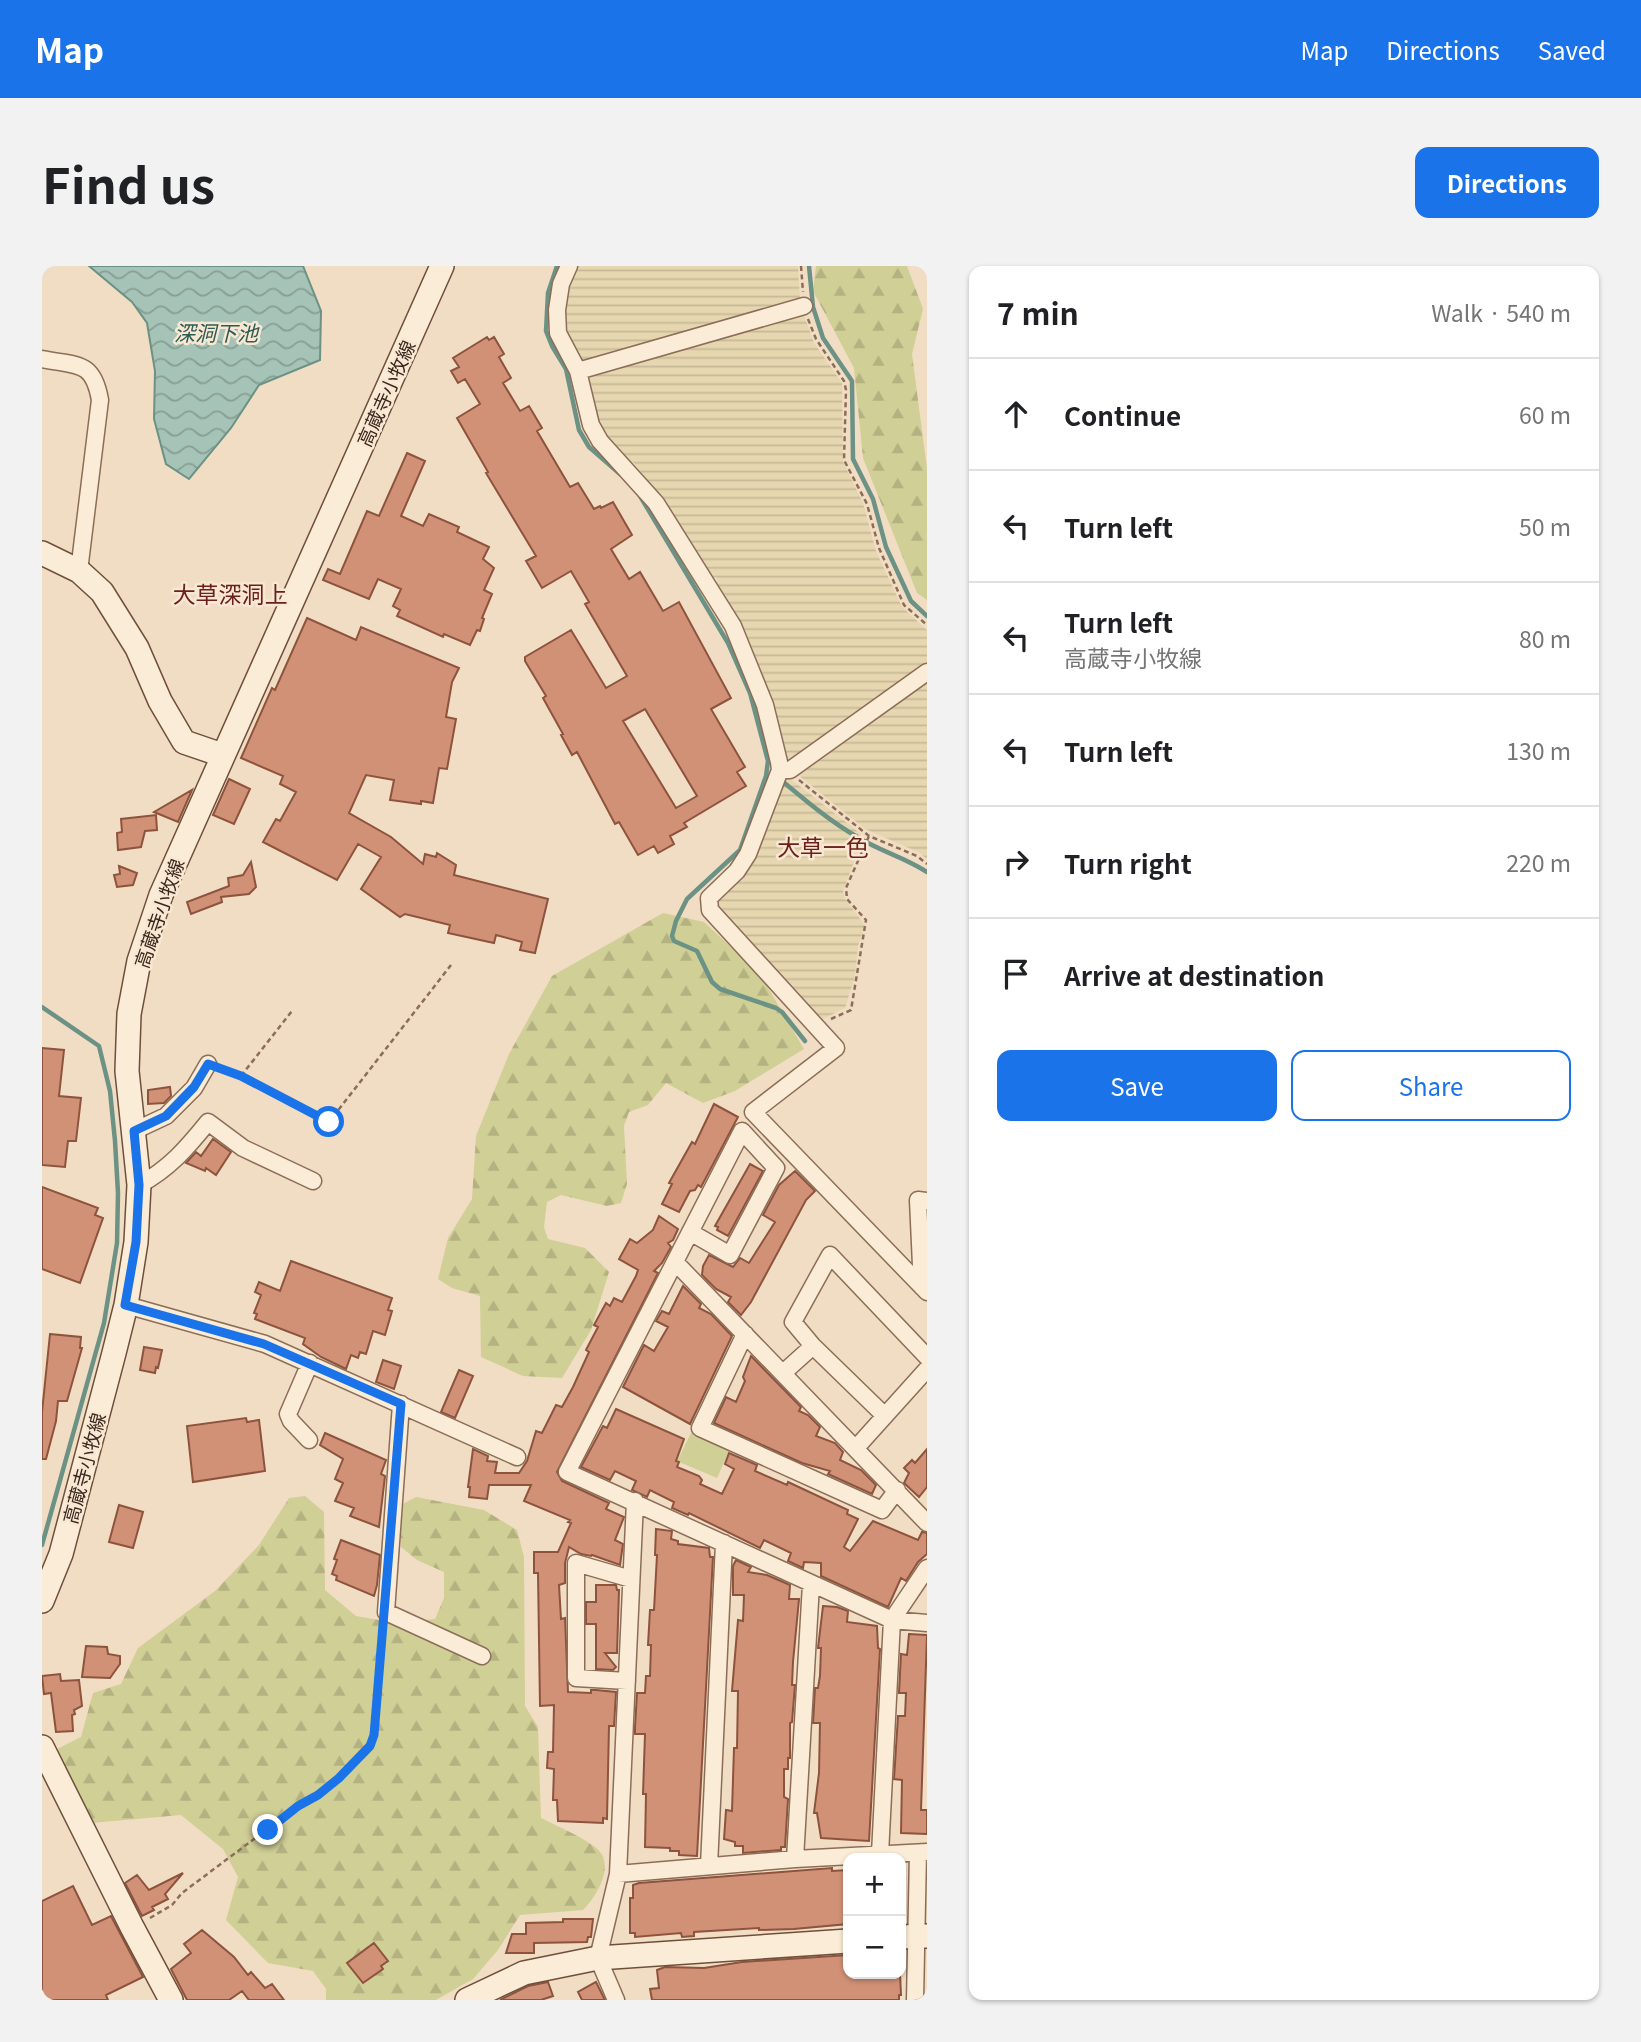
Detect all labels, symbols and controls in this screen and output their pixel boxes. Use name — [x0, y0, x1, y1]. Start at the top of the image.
text: Map — [35, 25, 104, 73]
text: Map — [1300, 32, 1348, 67]
text: Directions — [1386, 32, 1500, 67]
text: Saved — [1538, 32, 1606, 67]
text: Find us — [42, 147, 215, 218]
button: Directions — [1415, 147, 1599, 218]
text: 7 min — [997, 290, 1079, 334]
text: Walk · 540 m — [1431, 295, 1571, 329]
water label: 深洞下池 — [174, 317, 260, 347]
street label: 高蔵寺小牧線 — [349, 335, 421, 451]
icon: ahead — [997, 395, 1035, 433]
text: Continue — [1064, 396, 1181, 433]
text: 60 m — [1519, 397, 1571, 431]
icon: left — [997, 507, 1035, 545]
text: Turn left — [1064, 508, 1173, 545]
text: 50 m — [1519, 509, 1571, 543]
district label: 大草深洞上 — [173, 576, 288, 610]
text: Turn left — [1064, 603, 1173, 640]
icon: left — [997, 619, 1035, 657]
text: 80 m — [1519, 621, 1571, 655]
text: 高蔵寺小牧線 — [1064, 640, 1202, 674]
icon: left — [997, 731, 1035, 769]
text: Turn left — [1064, 732, 1173, 769]
text: 130 m — [1506, 733, 1571, 767]
district label: 大草一色 — [777, 829, 869, 863]
icon: right — [997, 843, 1035, 881]
text: Turn right — [1064, 844, 1192, 881]
text: 220 m — [1506, 845, 1571, 879]
street label: 高蔵寺小牧線 — [127, 855, 189, 971]
icon: arrive — [997, 955, 1035, 993]
text: Arrive at destination — [1064, 956, 1325, 993]
button: Save — [997, 1050, 1277, 1121]
button: Share — [1291, 1050, 1571, 1121]
route start — [313, 1106, 344, 1137]
street label: 高蔵寺小牧線 — [55, 1409, 111, 1527]
route end — [252, 1814, 283, 1845]
map controls — [843, 1853, 906, 1979]
button: + — [843, 1853, 906, 1916]
button: − — [843, 1916, 906, 1979]

